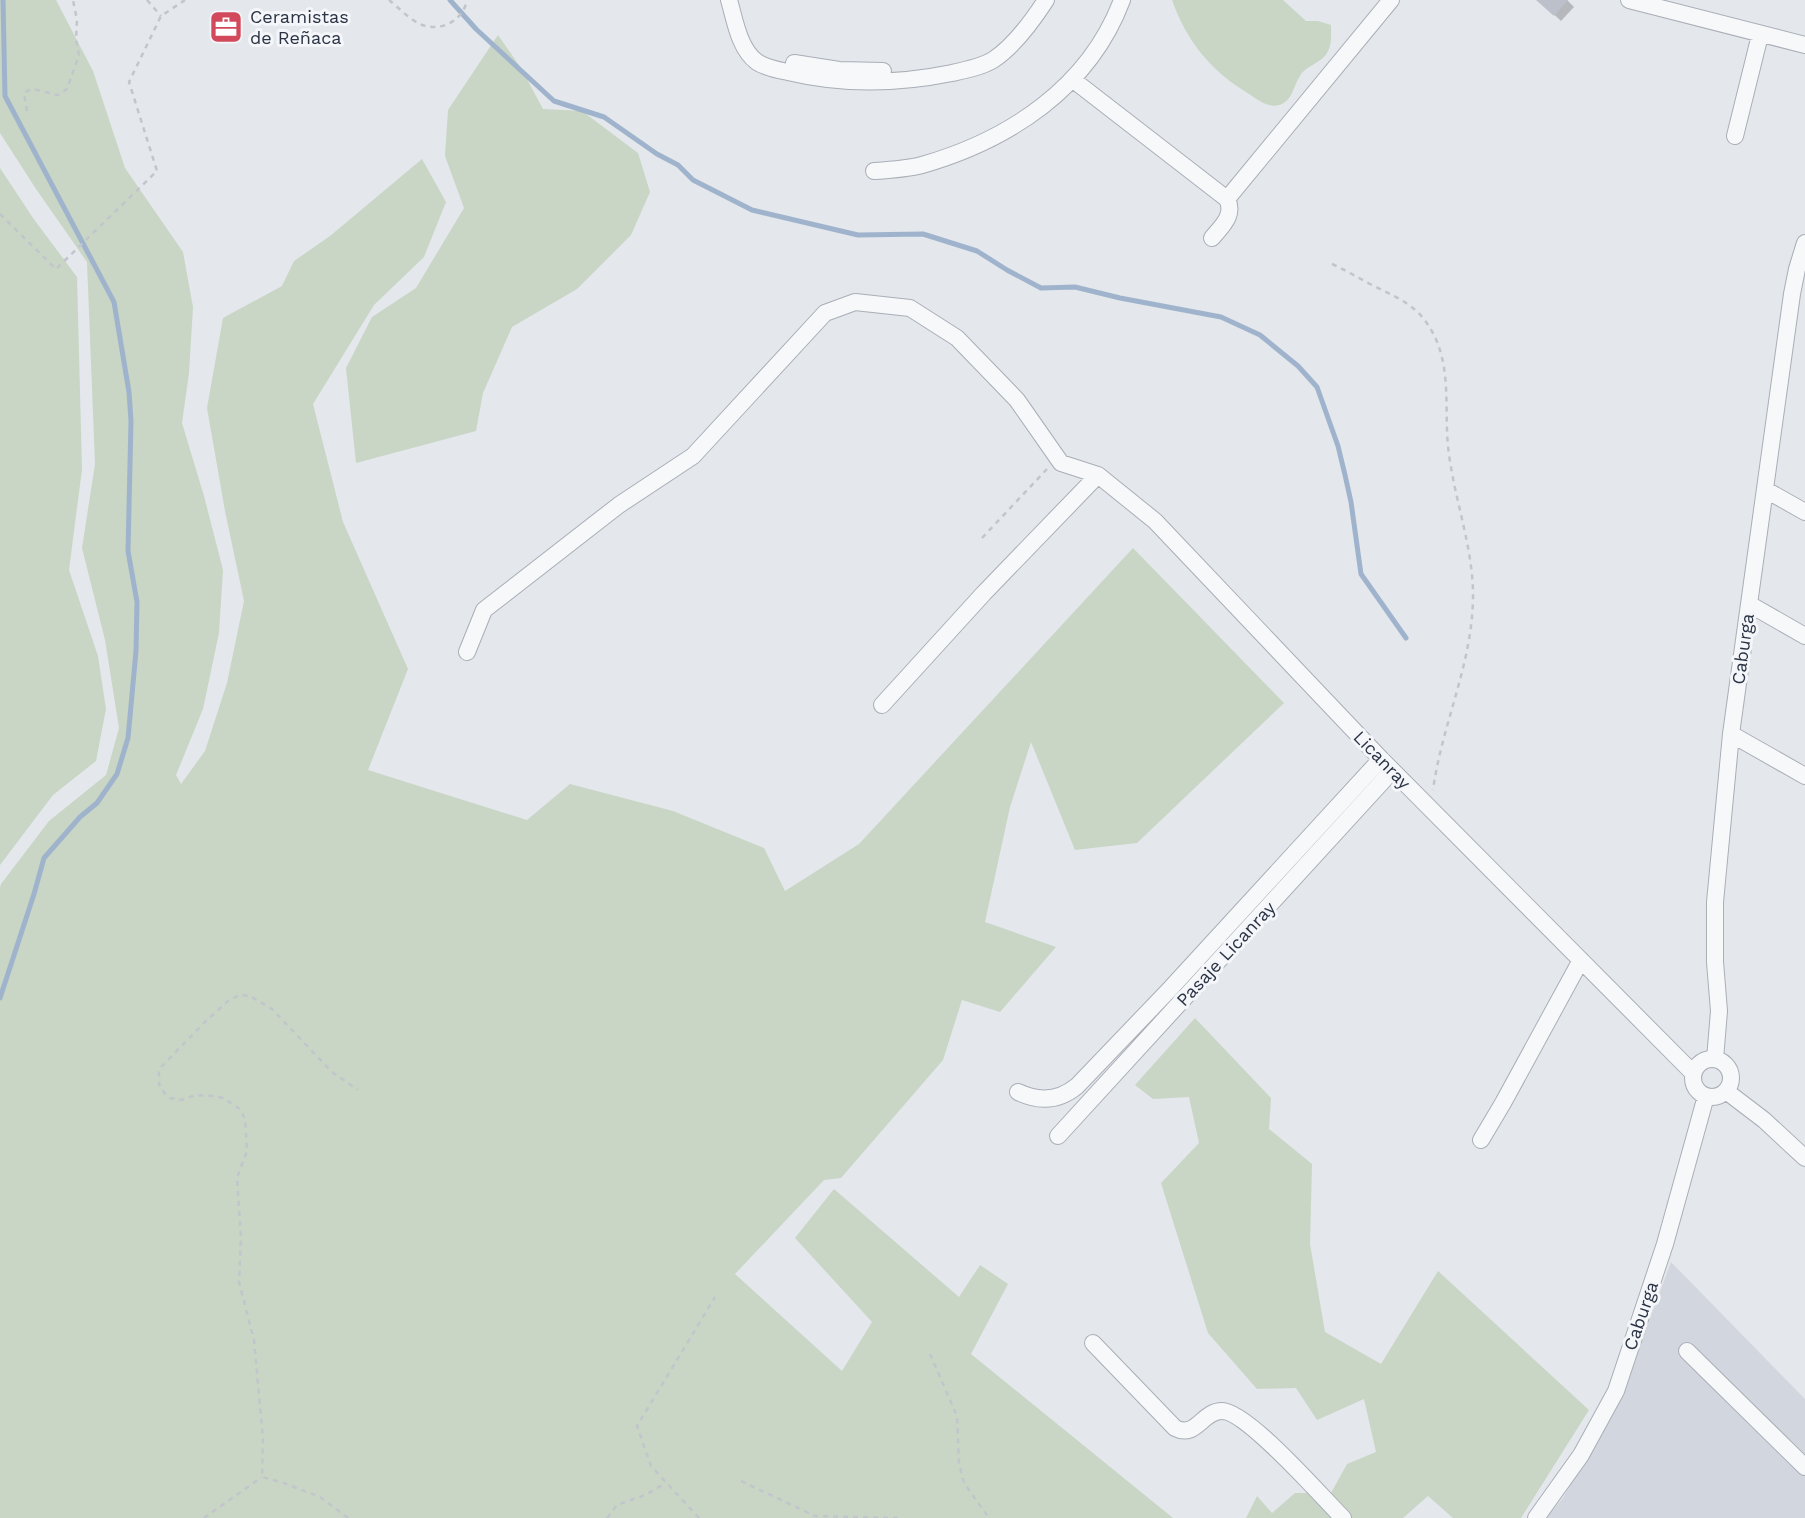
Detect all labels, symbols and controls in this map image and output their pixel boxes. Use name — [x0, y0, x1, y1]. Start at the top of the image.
place label: Ceramistas de Reñaca — [250, 6, 349, 48]
office icon: Ceramistas de Reñaca — [207, 8, 245, 46]
street label: Caburga — [1727, 612, 1758, 686]
street label: Licanray — [1349, 726, 1416, 794]
street label: Pasaje Licanray — [1172, 897, 1280, 1010]
street label: Caburga — [1619, 1279, 1662, 1353]

